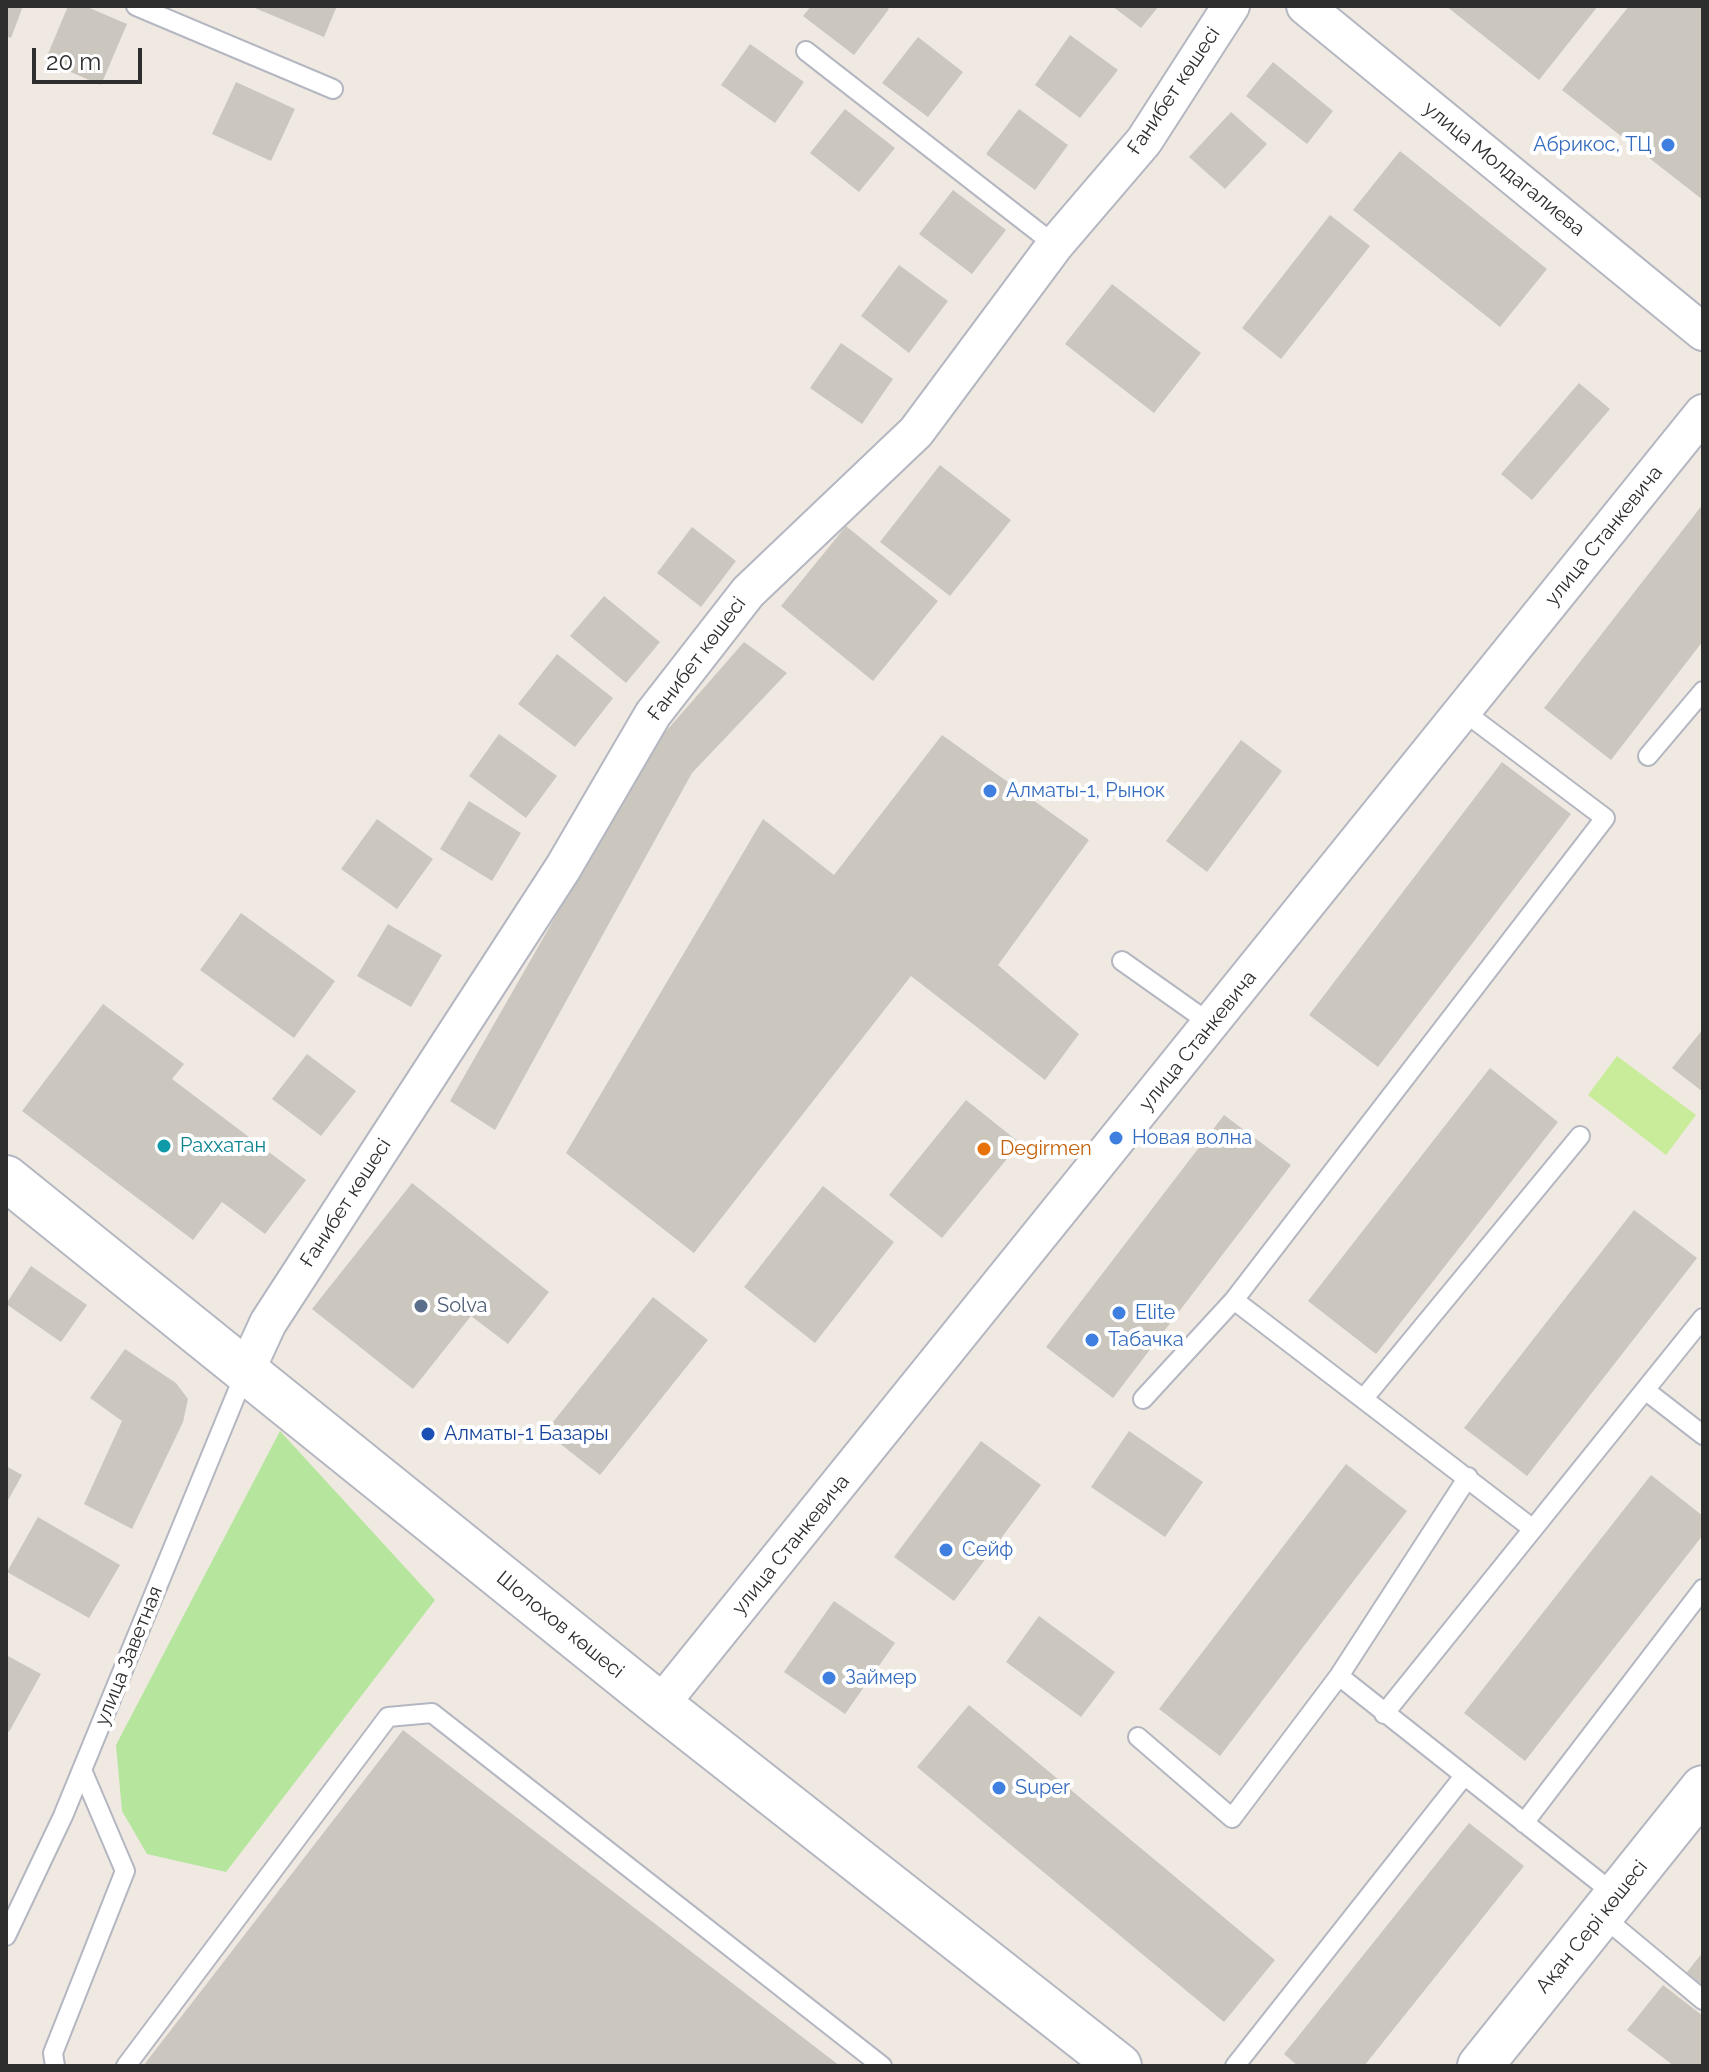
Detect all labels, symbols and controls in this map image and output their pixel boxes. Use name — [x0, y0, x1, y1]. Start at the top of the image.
street label: Ғанибет көшесі — [1123, 23, 1225, 159]
scale bar — [36, 32, 146, 82]
text: 20 m — [46, 47, 101, 76]
street label: улица Молдагалиева — [1419, 97, 1589, 241]
place label: Абрикос, ТЦ — [1533, 133, 1652, 157]
marker: Абрикос, ТЦ — [1659, 136, 1677, 154]
street label: улица Станкевича — [1540, 461, 1668, 611]
street label: Ғанибет көшесі — [643, 592, 751, 726]
place label: Алматы-1, Рынок — [1006, 779, 1165, 803]
marker: Алматы-1, Рынок — [981, 782, 999, 800]
street label: улица Станкевича — [1134, 966, 1262, 1116]
place label: Новая волна — [1132, 1126, 1252, 1150]
marker: Новая волна — [1107, 1129, 1125, 1147]
place label: Раххатан — [180, 1134, 266, 1158]
street label: Ғанибет көшесі — [296, 1134, 396, 1272]
marker: Раххатан — [155, 1137, 173, 1155]
place label: Degirmen — [1000, 1137, 1092, 1161]
marker: Degirmen — [975, 1140, 993, 1158]
place label: Solva — [437, 1294, 487, 1318]
marker: Solva — [412, 1297, 430, 1315]
place label: Elite — [1135, 1301, 1175, 1325]
marker: Elite — [1110, 1304, 1128, 1322]
place label: Табачка — [1108, 1328, 1184, 1352]
marker: Табачка — [1083, 1331, 1101, 1349]
place label: Алматы-1 Базары — [444, 1422, 609, 1446]
marker: Алматы-1 Базары — [419, 1425, 437, 1443]
street label: улица Станкевича — [727, 1470, 855, 1620]
place label: Сейф — [962, 1538, 1013, 1562]
marker: Сейф — [937, 1541, 955, 1559]
street label: Шолохов көшесі — [492, 1566, 628, 1684]
street label: улица Заветная — [90, 1583, 168, 1729]
place label: Займер — [845, 1666, 917, 1690]
marker: Займер — [820, 1669, 838, 1687]
place label: Super — [1015, 1776, 1070, 1800]
marker: Super — [990, 1779, 1008, 1797]
street label: Ақан Сері көшесі — [1531, 1856, 1653, 1998]

